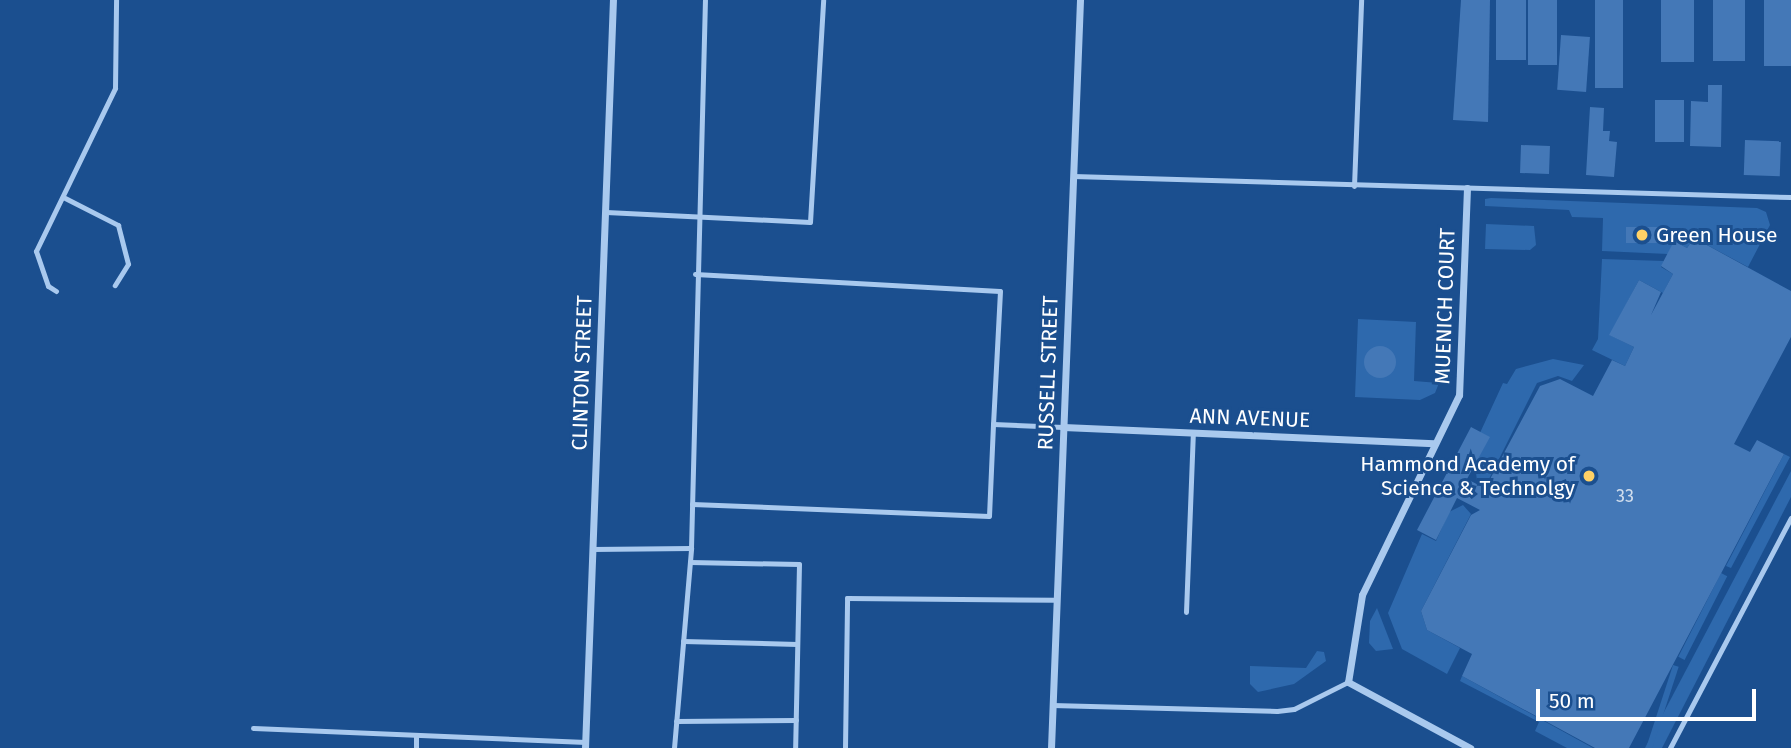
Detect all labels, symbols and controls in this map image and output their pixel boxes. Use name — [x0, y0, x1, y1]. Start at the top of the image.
place label: Green House — [1656, 222, 1778, 248]
street label: MUENICH COURT — [1430, 227, 1460, 385]
marker: Green House — [1634, 227, 1650, 243]
street label: CLINTON STREET — [567, 295, 597, 451]
street label: RUSSELL STREET — [1033, 295, 1063, 451]
street label: ANN AVENUE — [1189, 403, 1311, 433]
place label: Hammond Academy of Science & Technolgy — [1360, 451, 1575, 501]
marker: Hammond Academy of Science & Technolgy — [1581, 468, 1597, 484]
house number: 33 — [1616, 485, 1634, 507]
scale bar — [1539, 674, 1760, 718]
text: 50 m — [1549, 688, 1595, 714]

